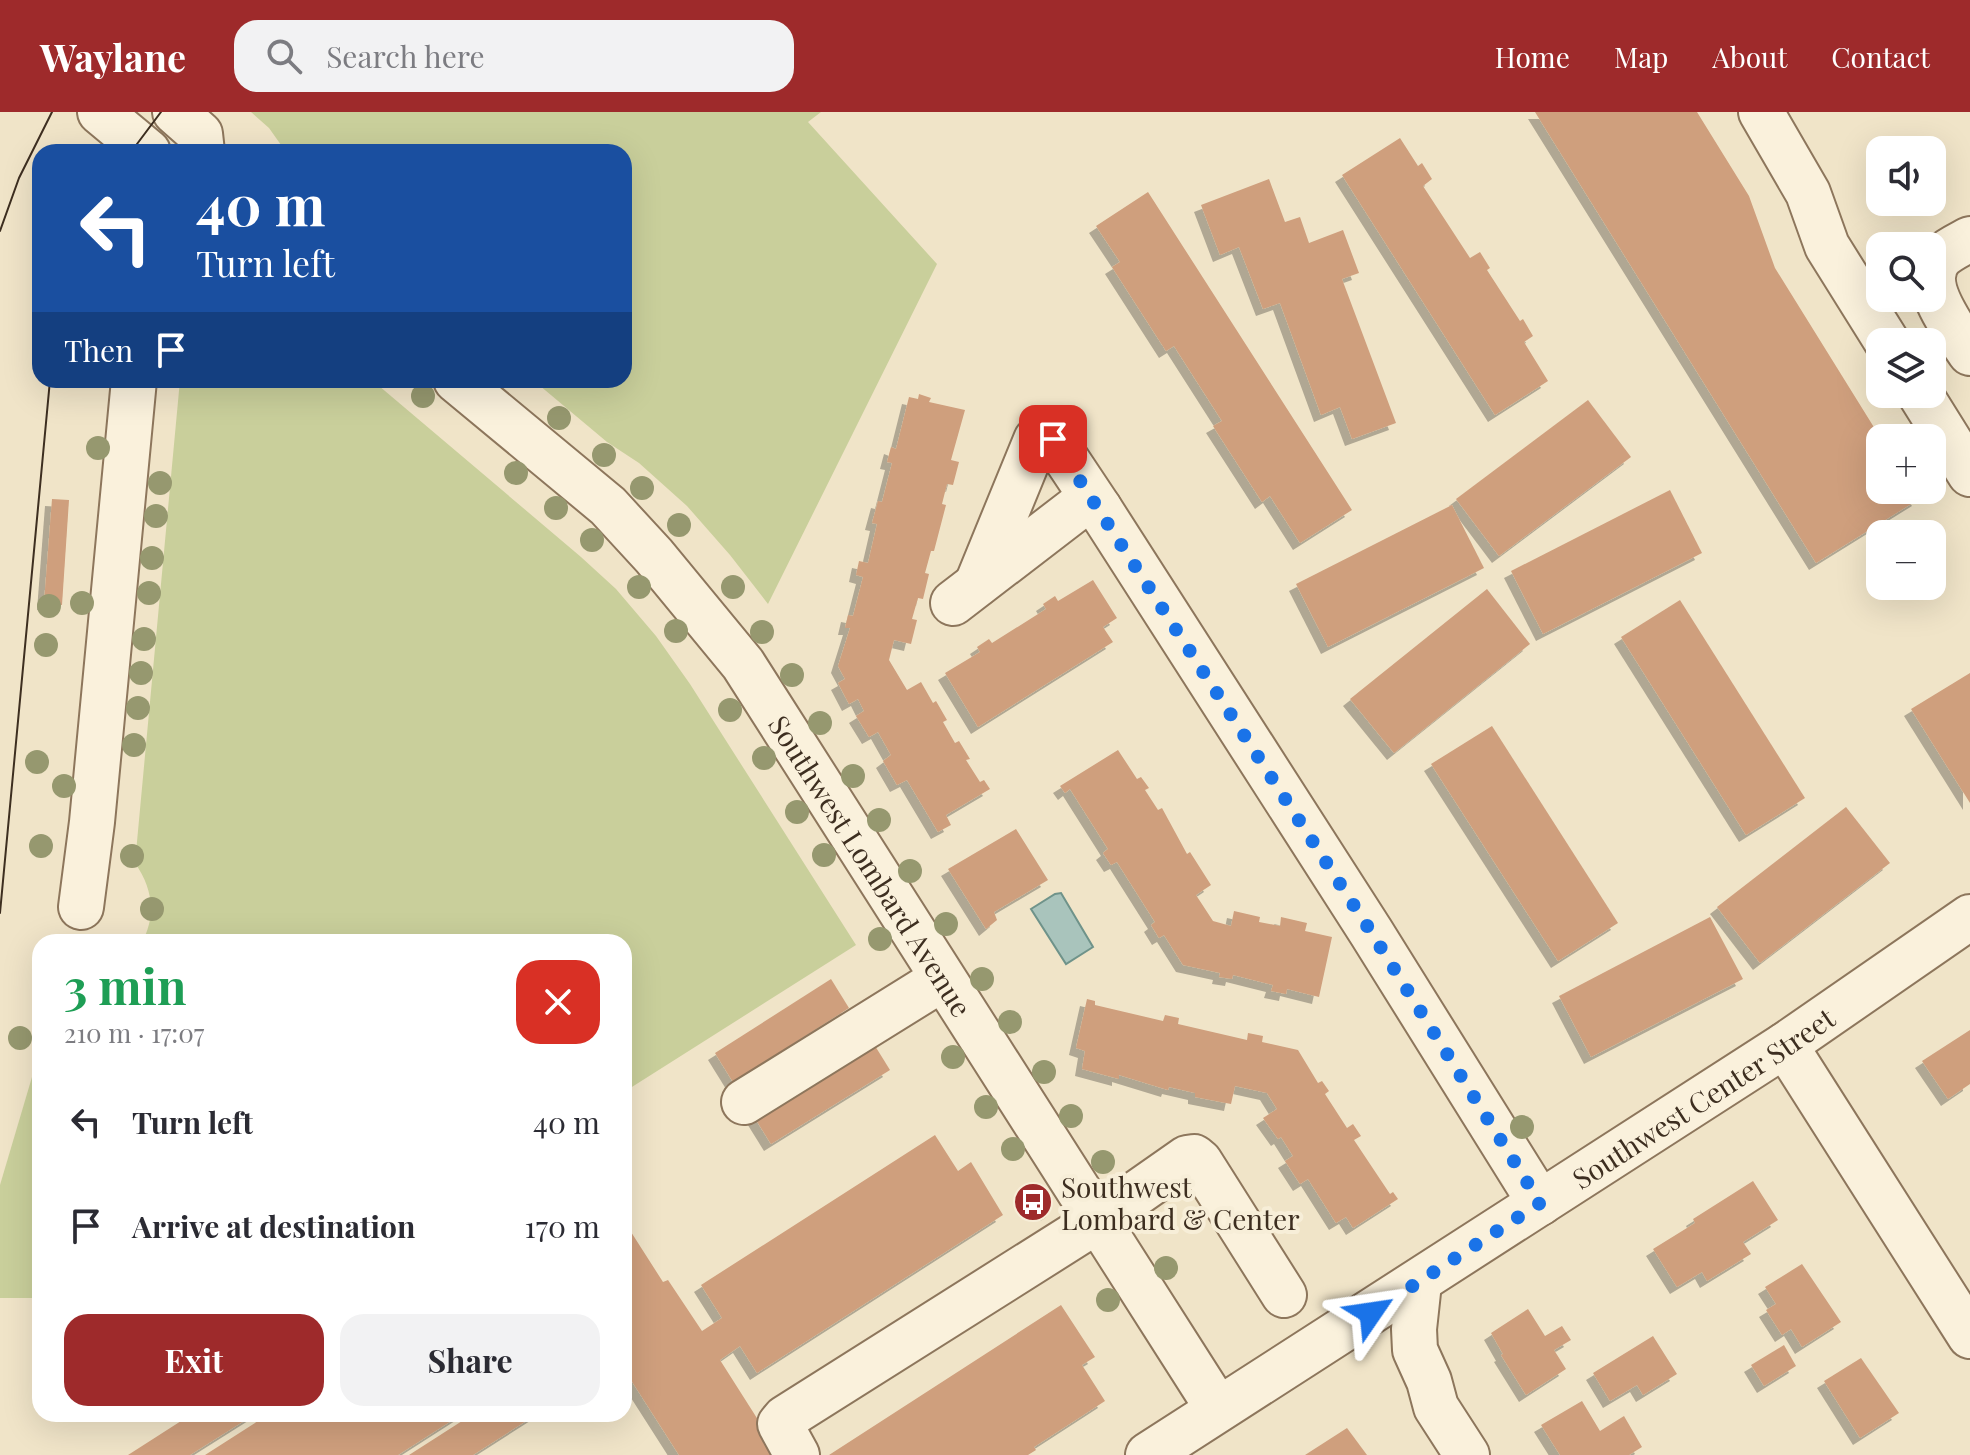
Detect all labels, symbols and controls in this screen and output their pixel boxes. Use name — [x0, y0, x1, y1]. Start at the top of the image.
search box — [234, 20, 794, 92]
text: Waylane — [40, 31, 186, 82]
icon: search — [262, 34, 306, 78]
text: Search here — [326, 36, 485, 76]
text: Home — [1495, 38, 1570, 75]
text: Map — [1614, 38, 1668, 75]
text: About — [1712, 38, 1787, 75]
text: Contact — [1831, 38, 1930, 75]
map controls — [1866, 136, 1946, 600]
button: sound — [1866, 136, 1946, 216]
text: 40 m — [196, 166, 325, 241]
icon: left — [64, 176, 168, 280]
button: search — [1866, 232, 1946, 312]
text: Turn left — [196, 238, 335, 286]
icon: arrive — [149, 328, 193, 372]
button: layers — [1866, 328, 1946, 408]
text: Then — [64, 330, 133, 370]
pin — [1019, 405, 1087, 473]
icon: arrive — [1031, 417, 1075, 461]
button: + — [1866, 424, 1946, 504]
button: − — [1866, 520, 1946, 600]
street label: Southwest Lombard Avenue — [762, 708, 981, 1023]
text: 3 min — [64, 953, 186, 1017]
button: close — [516, 960, 600, 1044]
street label: Southwest Center Street — [1564, 998, 1842, 1196]
text: 210 m · 17:07 — [64, 1015, 204, 1050]
icon: left — [64, 1100, 108, 1144]
text: Turn left — [132, 1102, 253, 1142]
text: 40 m — [533, 1102, 600, 1142]
place label: Southwest Lombard & Center — [1061, 1168, 1300, 1237]
bus stop icon: Southwest Lombard & Center — [1012, 1181, 1054, 1223]
icon: arrive — [64, 1204, 108, 1248]
text: Arrive at destination — [132, 1206, 415, 1246]
text: 170 m — [525, 1206, 600, 1246]
position arrow — [1329, 1271, 1413, 1355]
button: Exit — [64, 1314, 324, 1406]
button: Share — [340, 1314, 600, 1406]

